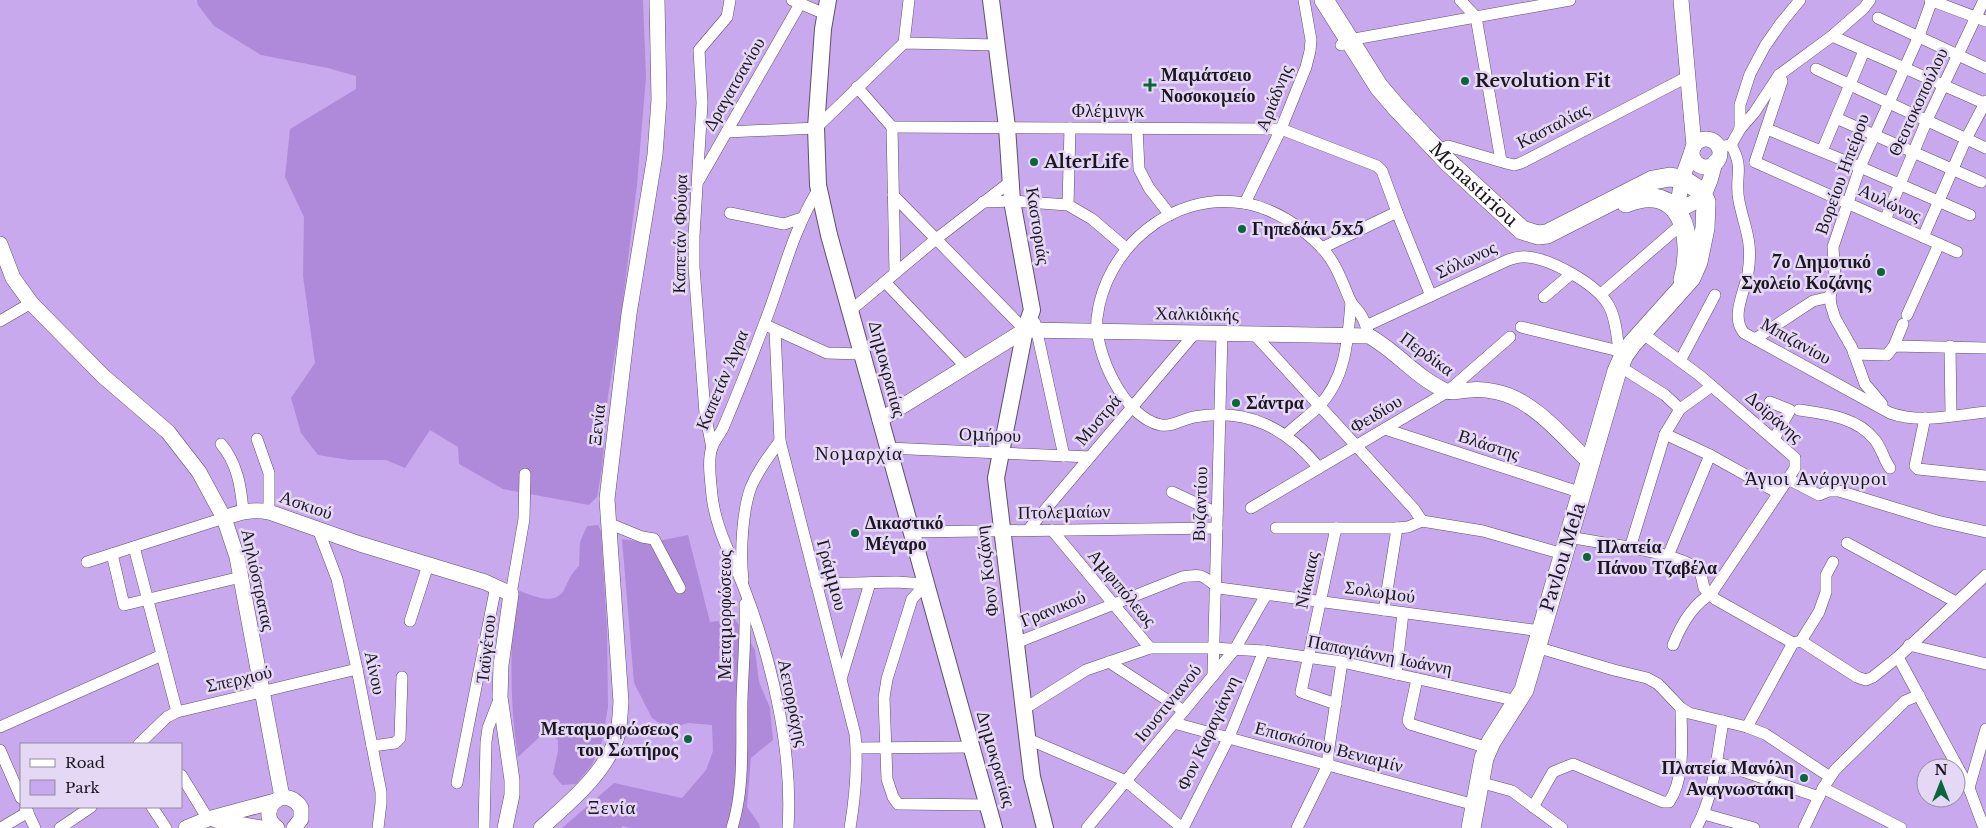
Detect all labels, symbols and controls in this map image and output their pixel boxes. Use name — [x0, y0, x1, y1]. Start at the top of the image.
street label: Δραγατσανίου — [698, 33, 770, 135]
street label: Θεοτοκοπούλου — [1883, 44, 1953, 160]
street label: Αριάδνης — [1251, 62, 1297, 134]
place label: Μαμάτσειο Νοσοκομείο — [1161, 64, 1256, 107]
place label: Revolution Fit — [1475, 70, 1611, 92]
marker: Revolution Fit — [1459, 75, 1471, 87]
marker: Μαμάτσειο Νοσοκομείο — [1143, 78, 1157, 92]
street label: Κασταλίας — [1513, 98, 1593, 154]
street label: Φλέμινγκ — [1072, 100, 1144, 122]
street label: Βορείου Ηπείρου — [1810, 111, 1874, 237]
street label: Monastiriou — [1425, 138, 1522, 231]
place label: AlterLife — [1043, 151, 1129, 173]
marker: AlterLife — [1028, 156, 1040, 168]
street label: Καπετάν Φούφα — [668, 174, 692, 294]
street label: Αυλώνος — [1855, 179, 1925, 227]
street label: Καστοριάς — [1021, 186, 1055, 266]
place label: Γηπεδάκι 5x5 — [1252, 218, 1364, 240]
marker: Γηπεδάκι 5x5 — [1236, 223, 1248, 235]
street label: Σόλωνος — [1432, 236, 1500, 284]
place label: 7ο Δημοτικό Σχολείο Κοζάνης — [1741, 251, 1871, 294]
marker: 7ο Δημοτικό Σχολείο Κοζάνης — [1875, 266, 1887, 278]
street label: Χαλκιδικής — [1155, 302, 1239, 326]
street label: Μπιζανίου — [1757, 313, 1835, 369]
street label: Δημοκρατίας — [864, 318, 910, 420]
street label: Καπετάν Άγρα — [691, 326, 753, 433]
street label: Περδίκα — [1396, 327, 1459, 381]
street label: Δοϊράνης — [1741, 386, 1807, 448]
street label: Μυστρά — [1070, 389, 1126, 450]
street label: Φειδίου — [1346, 390, 1406, 438]
place label: Σάντρα — [1246, 392, 1304, 414]
marker: Σάντρα — [1230, 397, 1242, 409]
street label: Ξενία — [584, 403, 610, 447]
street label: Ομήρου — [958, 423, 1022, 447]
street label: Βλάστης — [1455, 425, 1523, 465]
district label: Νομαρχία — [815, 442, 903, 465]
street label: Βυζαντίου — [1188, 466, 1212, 542]
district label: Άγιοι Ανάργυροι — [1744, 467, 1888, 490]
street label: Ασκιού — [277, 486, 335, 524]
street label: Πτολεμαίων — [1017, 500, 1111, 524]
street label: Pavlou Mela — [1536, 500, 1590, 614]
place label: Δικαστικό Μέγαρο — [865, 512, 944, 555]
street label: Φον Κοζάνη — [971, 524, 1003, 618]
street label: Αηλιόστρατας — [236, 527, 280, 633]
marker: Δικαστικό Μέγαρο — [849, 527, 861, 539]
place label: Πλατεία Πάνου Τζαβέλα — [1597, 536, 1717, 579]
street label: Γράμμου — [812, 537, 852, 613]
street label: Αμφιπόλεως — [1083, 545, 1161, 631]
street label: Μεταμορφώσεως — [714, 550, 736, 680]
street label: Νίκαιας — [1290, 550, 1324, 610]
marker: Πλατεία Πάνου Τζαβέλα — [1581, 551, 1593, 563]
street label: Σολωμού — [1343, 576, 1417, 608]
street label: Γρανικού — [1017, 586, 1089, 632]
street label: Ταϋγέτου — [471, 614, 501, 684]
street label: Παπαγιάννη Ιωάννη — [1306, 630, 1454, 680]
street label: Αίνου — [360, 649, 390, 697]
street label: Αετορράχης — [773, 657, 813, 749]
street label: Ιουστινιανού — [1130, 659, 1206, 747]
street label: Σπερχιού — [204, 661, 274, 697]
street label: Φον Καραγιάννη — [1172, 672, 1244, 794]
street label: Δημοκρατίας — [972, 708, 1020, 810]
street label: Επισκόπου Βενιαμίν — [1253, 717, 1405, 777]
place label: Μεταμορφώσεως του Σωτήρος — [541, 718, 678, 761]
marker: Μεταμορφώσεως του Σωτήρος — [682, 733, 694, 745]
legend — [20, 743, 182, 808]
text: Road — [65, 753, 105, 772]
place label: Πλατεία Μανόλη Αναγνωστάκη — [1662, 757, 1794, 800]
north arrow — [1916, 758, 1966, 808]
text: N — [1934, 761, 1948, 779]
marker: Πλατεία Μανόλη Αναγνωστάκη — [1798, 772, 1810, 784]
text: Park — [65, 778, 101, 797]
district label: Ξενία — [588, 796, 636, 819]

